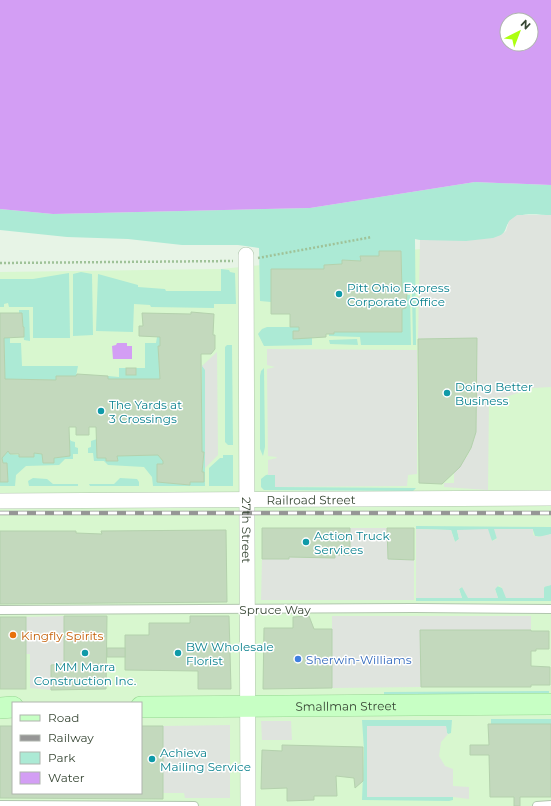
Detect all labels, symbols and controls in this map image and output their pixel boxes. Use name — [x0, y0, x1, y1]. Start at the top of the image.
north arrow — [499, 12, 539, 52]
text: N — [518, 16, 534, 33]
place label: Pitt Ohio Express Corporate Office — [347, 280, 450, 309]
marker: Pitt Ohio Express Corporate Office — [334, 289, 344, 299]
place label: Doing Better Business — [455, 379, 533, 408]
marker: Doing Better Business — [442, 388, 452, 398]
place label: The Yards at 3 Crossings — [109, 397, 182, 426]
marker: The Yards at 3 Crossings — [96, 406, 106, 416]
street label: Railroad Street — [266, 492, 356, 507]
street label: 27th Street — [239, 497, 255, 563]
place label: Action Truck Services — [314, 528, 391, 557]
marker: Action Truck Services — [301, 537, 311, 547]
street label: Spruce Way — [239, 602, 311, 617]
place label: Kingfly Spirits — [21, 628, 103, 643]
marker: Kingfly Spirits — [8, 630, 18, 640]
place label: BW Wholesale Florist — [186, 639, 274, 668]
marker: MM Marra Construction Inc. — [80, 648, 90, 658]
marker: BW Wholesale Florist — [173, 648, 183, 658]
place label: Sherwin-Williams — [306, 652, 412, 667]
marker: Sherwin-Williams — [293, 654, 303, 664]
place label: MM Marra Construction Inc. — [34, 659, 136, 688]
street label: Smallman Street — [295, 698, 397, 713]
legend — [12, 702, 142, 794]
text: Road — [48, 710, 79, 725]
text: Railway — [48, 730, 94, 745]
place label: Achieva Mailing Service — [160, 745, 251, 774]
text: Park — [48, 750, 76, 765]
marker: Achieva Mailing Service — [147, 754, 157, 764]
text: Water — [48, 770, 85, 785]

